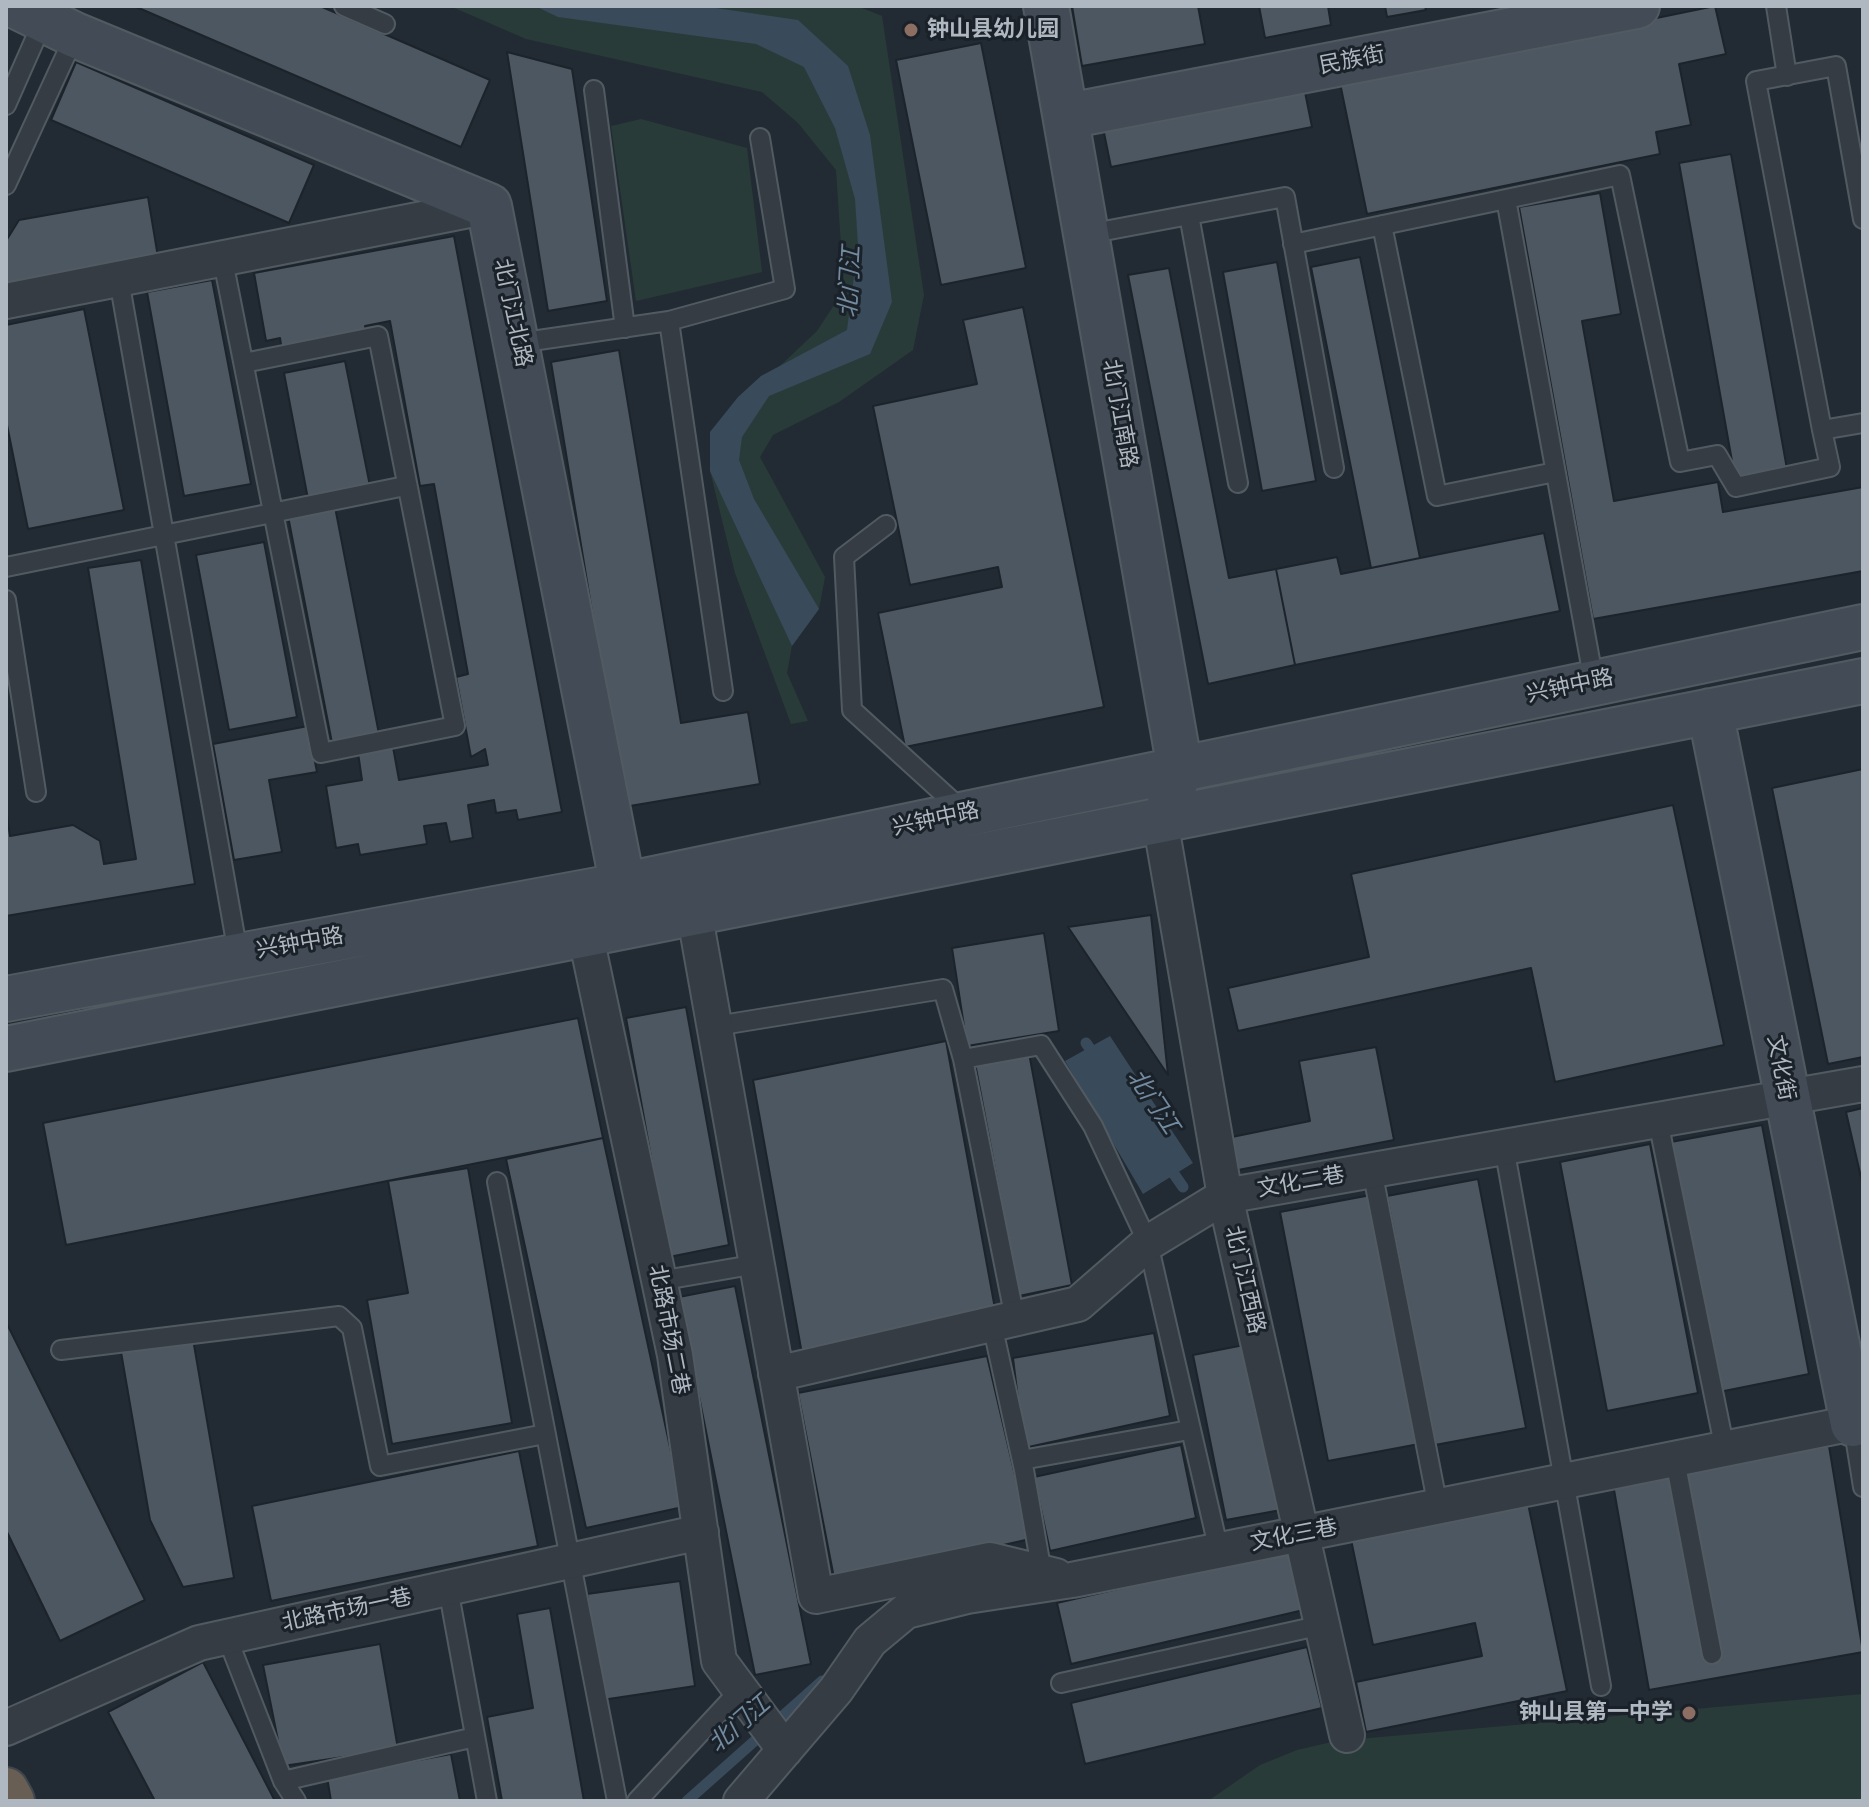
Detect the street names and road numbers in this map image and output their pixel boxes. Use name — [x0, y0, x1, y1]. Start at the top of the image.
street label: 民族街 — [1317, 42, 1387, 80]
street label: 北门江北路 — [488, 256, 536, 370]
street label: 北门江南路 — [1096, 358, 1142, 470]
street label: 兴钟中路 — [1524, 665, 1616, 709]
street label: 兴钟中路 — [890, 798, 982, 842]
street label: 兴钟中路 — [254, 923, 346, 965]
street label: 文化街 — [1761, 1033, 1799, 1103]
street label: 文化二巷 — [1255, 1162, 1347, 1204]
street label: 北门江西路 — [1219, 1223, 1269, 1337]
street label: 北路市场二巷 — [642, 1263, 694, 1397]
street label: 文化三巷 — [1248, 1515, 1340, 1557]
street label: 北路市场一巷 — [280, 1584, 414, 1638]

